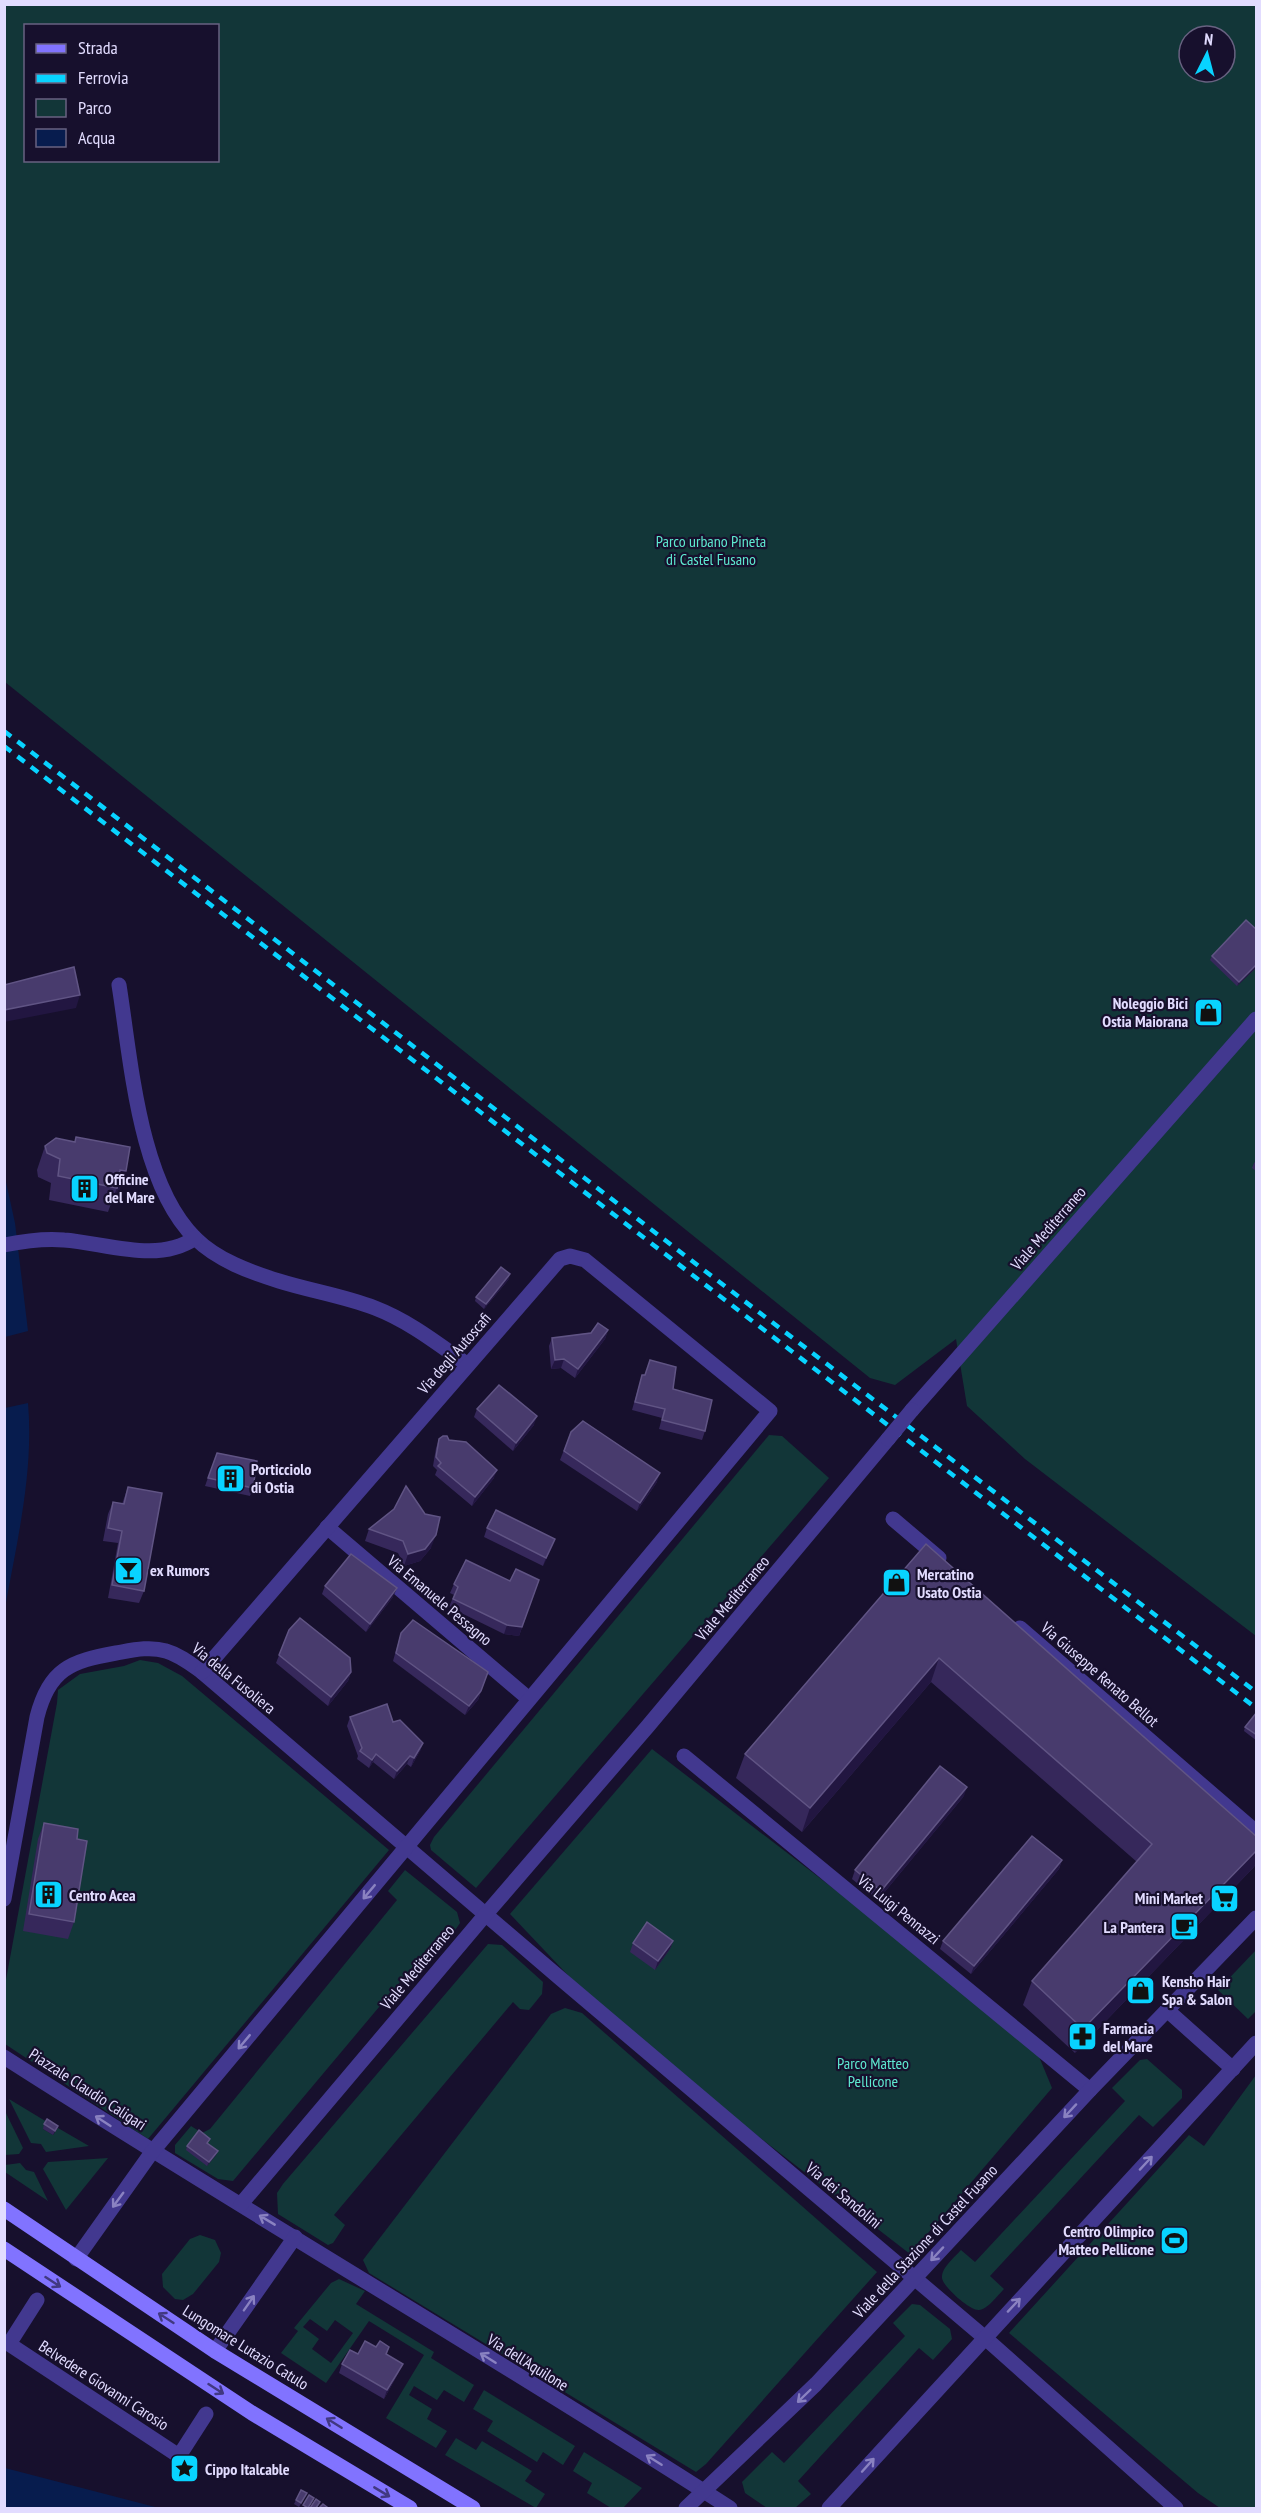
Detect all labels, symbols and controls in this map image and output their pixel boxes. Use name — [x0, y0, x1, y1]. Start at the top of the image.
legend — [24, 24, 219, 162]
north arrow — [1177, 24, 1237, 84]
text: N — [1203, 29, 1214, 49]
text: Strada — [78, 36, 118, 59]
text: Ferrovia — [78, 66, 128, 89]
text: Parco — [78, 96, 112, 119]
text: Acqua — [78, 126, 115, 149]
park label: Parco urbano Pineta di Castel Fusano — [656, 531, 766, 569]
place label: Noleggio Bici Ostia Maiorana — [1102, 993, 1188, 1031]
shop icon: Noleggio Bici Ostia Maiorana — [1193, 996, 1225, 1028]
place label: Officine del Mare — [105, 1169, 155, 1207]
building icon: Officine del Mare — [68, 1172, 100, 1204]
street label: Viale Mediterraneo — [1005, 1182, 1090, 1275]
street label: Via degli Autoscafi — [413, 1308, 495, 1399]
place label: Porticciolo di Ostia — [251, 1459, 311, 1497]
building icon: Porticciolo di Ostia — [214, 1462, 246, 1494]
street label: Via Emanuele Pessagno — [383, 1550, 496, 1650]
street label: Viale Mediterraneo — [690, 1551, 773, 1645]
bar icon: ex Rumors — [113, 1554, 145, 1586]
place label: ex Rumors — [150, 1560, 210, 1580]
place label: Mercatino Usato Ostia — [917, 1564, 982, 1602]
shop icon: Mercatino Usato Ostia — [880, 1567, 912, 1599]
street label: Via Giuseppe Renato Bellot — [1036, 1617, 1163, 1731]
street label: Via della Fusoliera — [187, 1638, 280, 1718]
street label: Via Luigi Pennazzi — [853, 1869, 944, 1948]
building icon: Centro Acea — [32, 1879, 64, 1911]
supermarket icon: Mini Market — [1208, 1882, 1240, 1914]
one-way arrow — [362, 1884, 376, 1899]
place label: Centro Acea — [69, 1885, 136, 1905]
place label: Mini Market — [1135, 1888, 1203, 1908]
cafe icon: La Pantera — [1169, 1911, 1201, 1943]
place label: La Pantera — [1103, 1917, 1164, 1937]
street label: Viale Mediterraneo — [375, 1920, 458, 2014]
place label: Kensho Hair Spa & Salon — [1162, 1971, 1232, 2009]
shop icon: Kensho Hair Spa & Salon — [1125, 1974, 1157, 2006]
place label: Farmacia del Mare — [1103, 2018, 1154, 2056]
pharmacy icon: Farmacia del Mare — [1066, 2021, 1098, 2053]
one-way arrow — [237, 2034, 251, 2049]
street label: Piazzale Claudio Caligari — [26, 2044, 150, 2134]
park label: Parco Matteo Pellicone — [837, 2053, 909, 2091]
one-way arrow — [1063, 2104, 1077, 2119]
one-way arrow — [95, 2114, 112, 2126]
one-way arrow — [1139, 2155, 1154, 2170]
street label: Via dei Sandolini — [801, 2157, 886, 2233]
street label: Viale della Stazione di Castel Fusano — [848, 2160, 1001, 2323]
one-way arrow — [112, 2191, 124, 2207]
one-way arrow — [259, 2214, 276, 2226]
place label: Centro Olimpico Matteo Pellicone — [1058, 2221, 1154, 2259]
sports icon: Centro Olimpico Matteo Pellicone — [1159, 2224, 1191, 2256]
one-way arrow — [930, 2246, 944, 2261]
one-way arrow — [44, 2276, 61, 2288]
one-way arrow — [243, 2295, 255, 2311]
one-way arrow — [1007, 2298, 1021, 2313]
street label: Lungomare Lutazio Catulo — [179, 2300, 313, 2394]
one-way arrow — [158, 2312, 175, 2325]
street label: Via dell'Aquilone — [483, 2329, 572, 2395]
street label: Belvedere Giovanni Carosio — [35, 2336, 173, 2435]
one-way arrow — [480, 2352, 497, 2364]
one-way arrow — [207, 2383, 224, 2395]
one-way arrow — [796, 2389, 811, 2403]
one-way arrow — [326, 2416, 343, 2428]
place icon: Cippo Italcable — [168, 2453, 200, 2485]
one-way arrow — [646, 2454, 663, 2466]
one-way arrow — [861, 2458, 875, 2473]
place label: Cippo Italcable — [205, 2459, 290, 2479]
one-way arrow — [373, 2486, 390, 2498]

